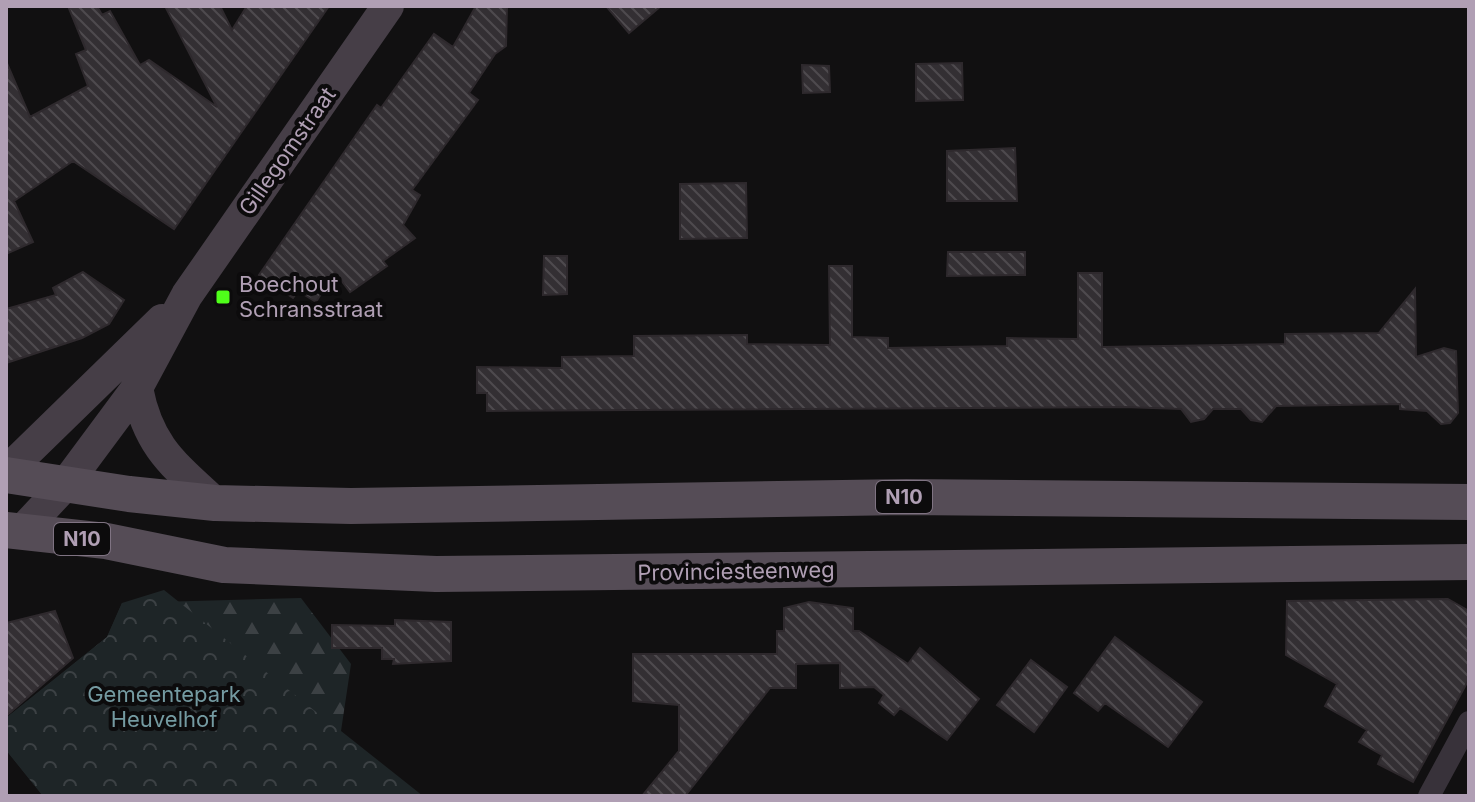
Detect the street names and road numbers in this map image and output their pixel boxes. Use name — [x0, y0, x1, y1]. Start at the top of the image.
street label: Gillegomstraat — [233, 82, 341, 220]
road number: N10 — [876, 481, 932, 513]
road number: N10 — [54, 523, 110, 555]
street label: Provinciesteenweg — [637, 556, 835, 586]

